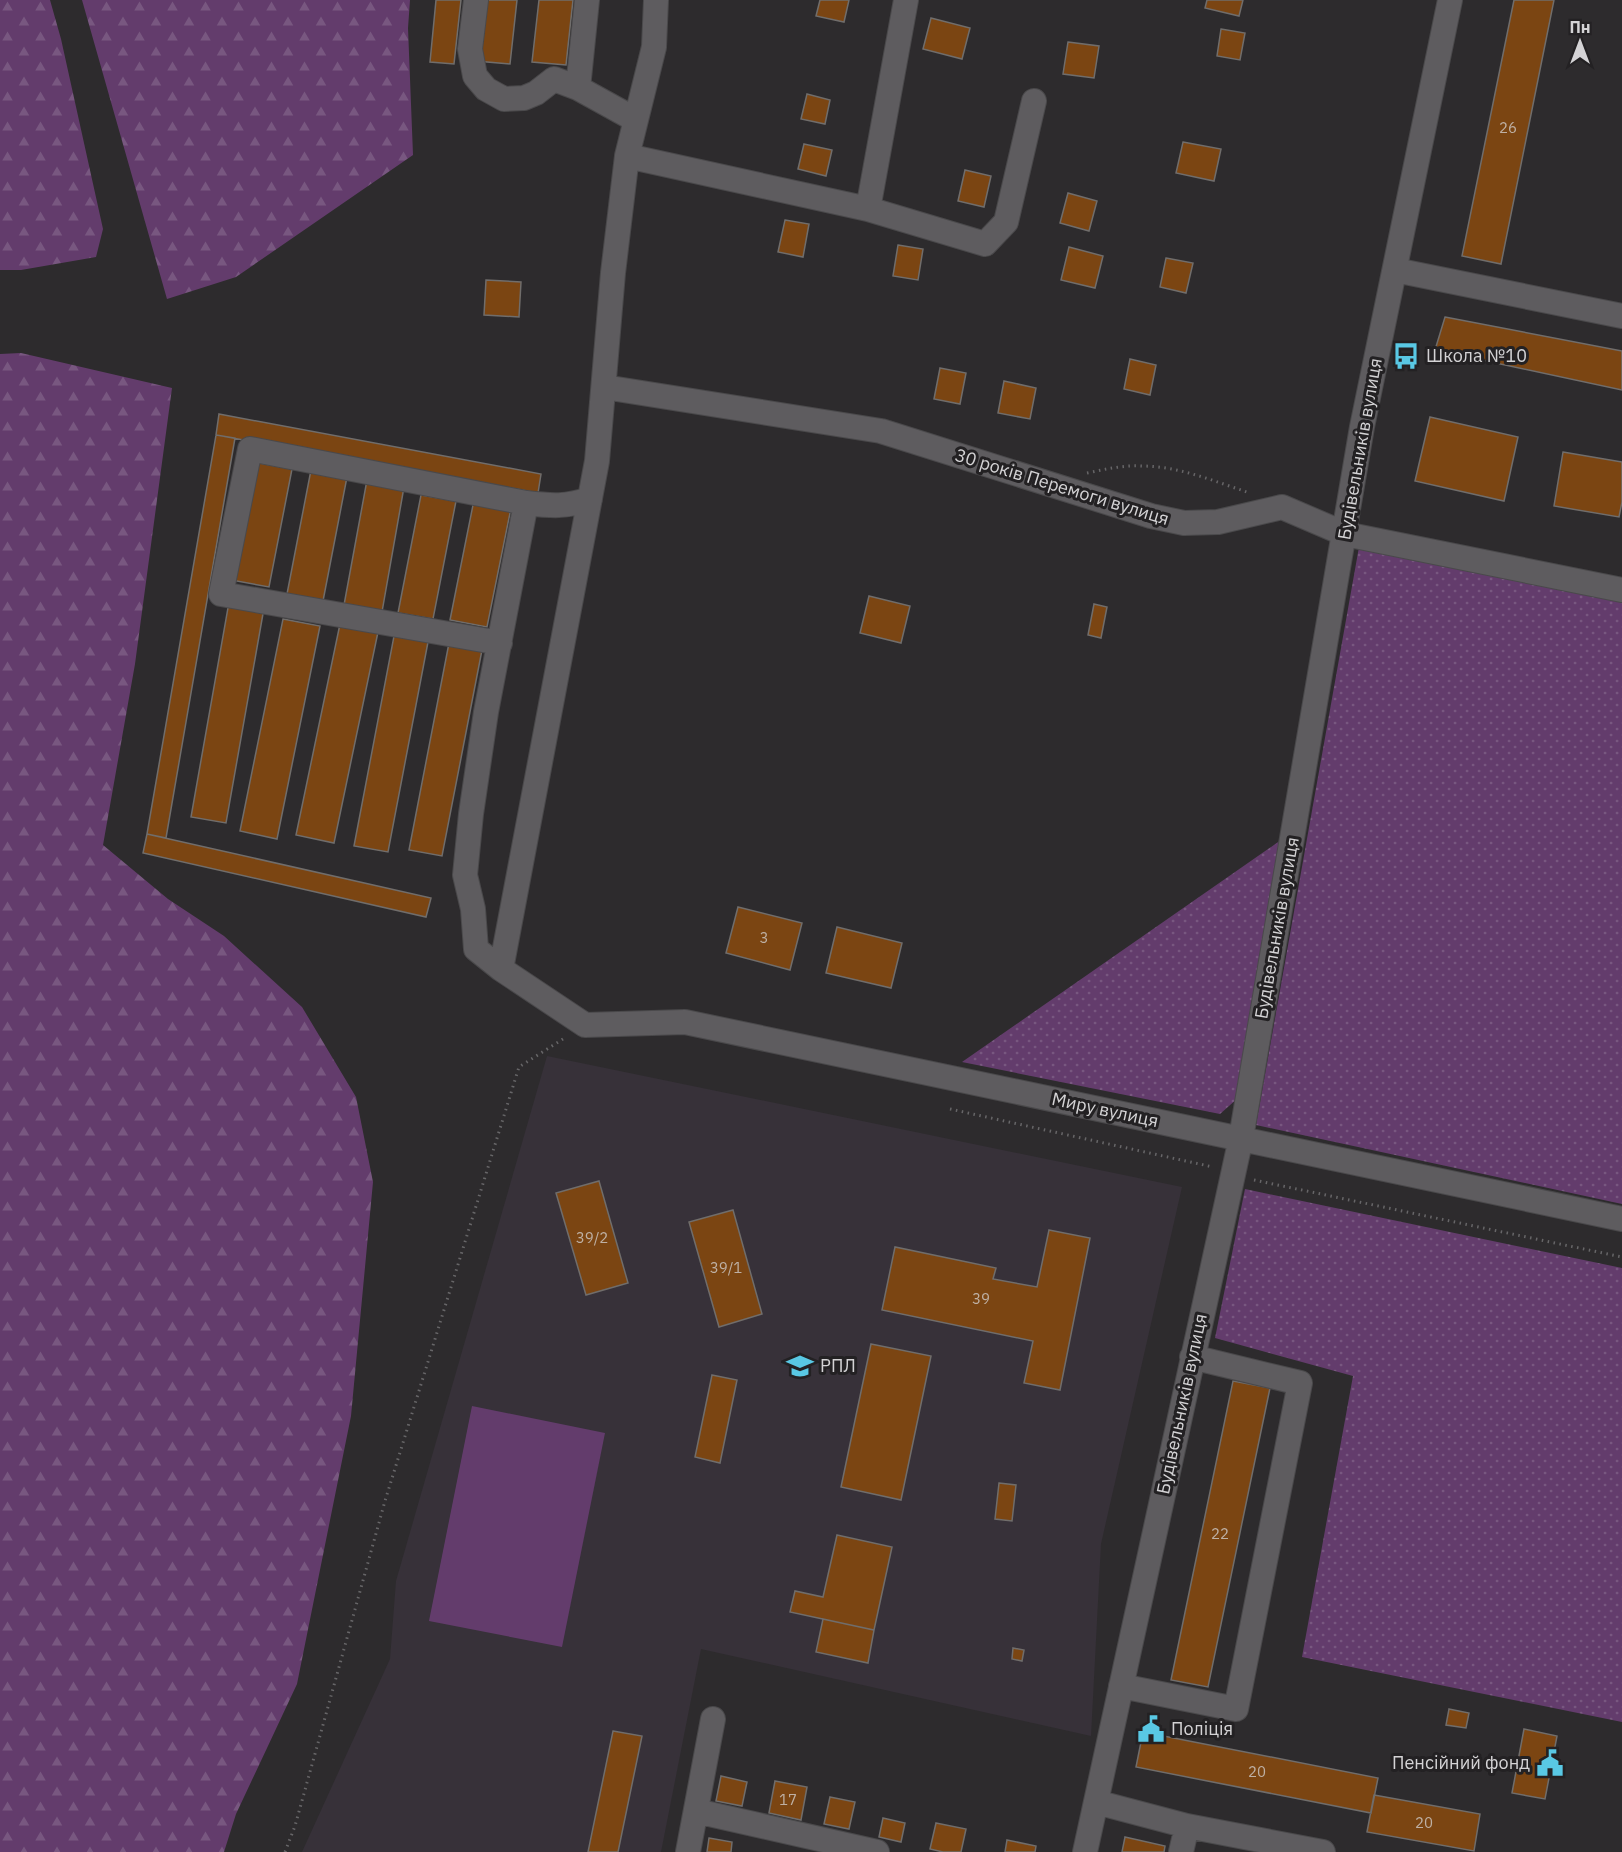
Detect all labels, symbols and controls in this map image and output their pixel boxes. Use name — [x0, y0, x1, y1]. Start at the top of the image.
north arrow — [1550, 12, 1610, 72]
text: Пн — [1569, 17, 1591, 37]
house number: 26 — [1499, 118, 1517, 137]
bus stop icon: Школа №10 — [1391, 341, 1421, 371]
place label: Школа №10 — [1426, 344, 1527, 367]
street label: Будівельників вулиця — [1332, 356, 1387, 542]
street label: 30 років Перемоги вулиця — [952, 443, 1172, 530]
street label: Будівельників вулиця — [1249, 835, 1304, 1021]
house number: 3 — [759, 928, 769, 947]
street label: Миру вулиця — [1050, 1087, 1161, 1132]
house number: 39/2 — [576, 1228, 608, 1247]
house number: 39/1 — [710, 1258, 742, 1277]
house number: 39 — [972, 1289, 990, 1308]
street label: Будівельників вулиця — [1151, 1311, 1212, 1496]
school or university icon: РПЛ — [785, 1351, 815, 1381]
place label: РПЛ — [820, 1354, 856, 1377]
house number: 22 — [1211, 1524, 1229, 1543]
public building icon: Поліція — [1136, 1714, 1166, 1744]
place label: Поліція — [1171, 1717, 1233, 1740]
public building icon: Пенсійний фонд — [1535, 1748, 1565, 1778]
place label: Пенсійний фонд — [1392, 1751, 1530, 1774]
house number: 20 — [1248, 1762, 1266, 1781]
house number: 17 — [779, 1790, 797, 1809]
house number: 20 — [1415, 1813, 1433, 1832]

